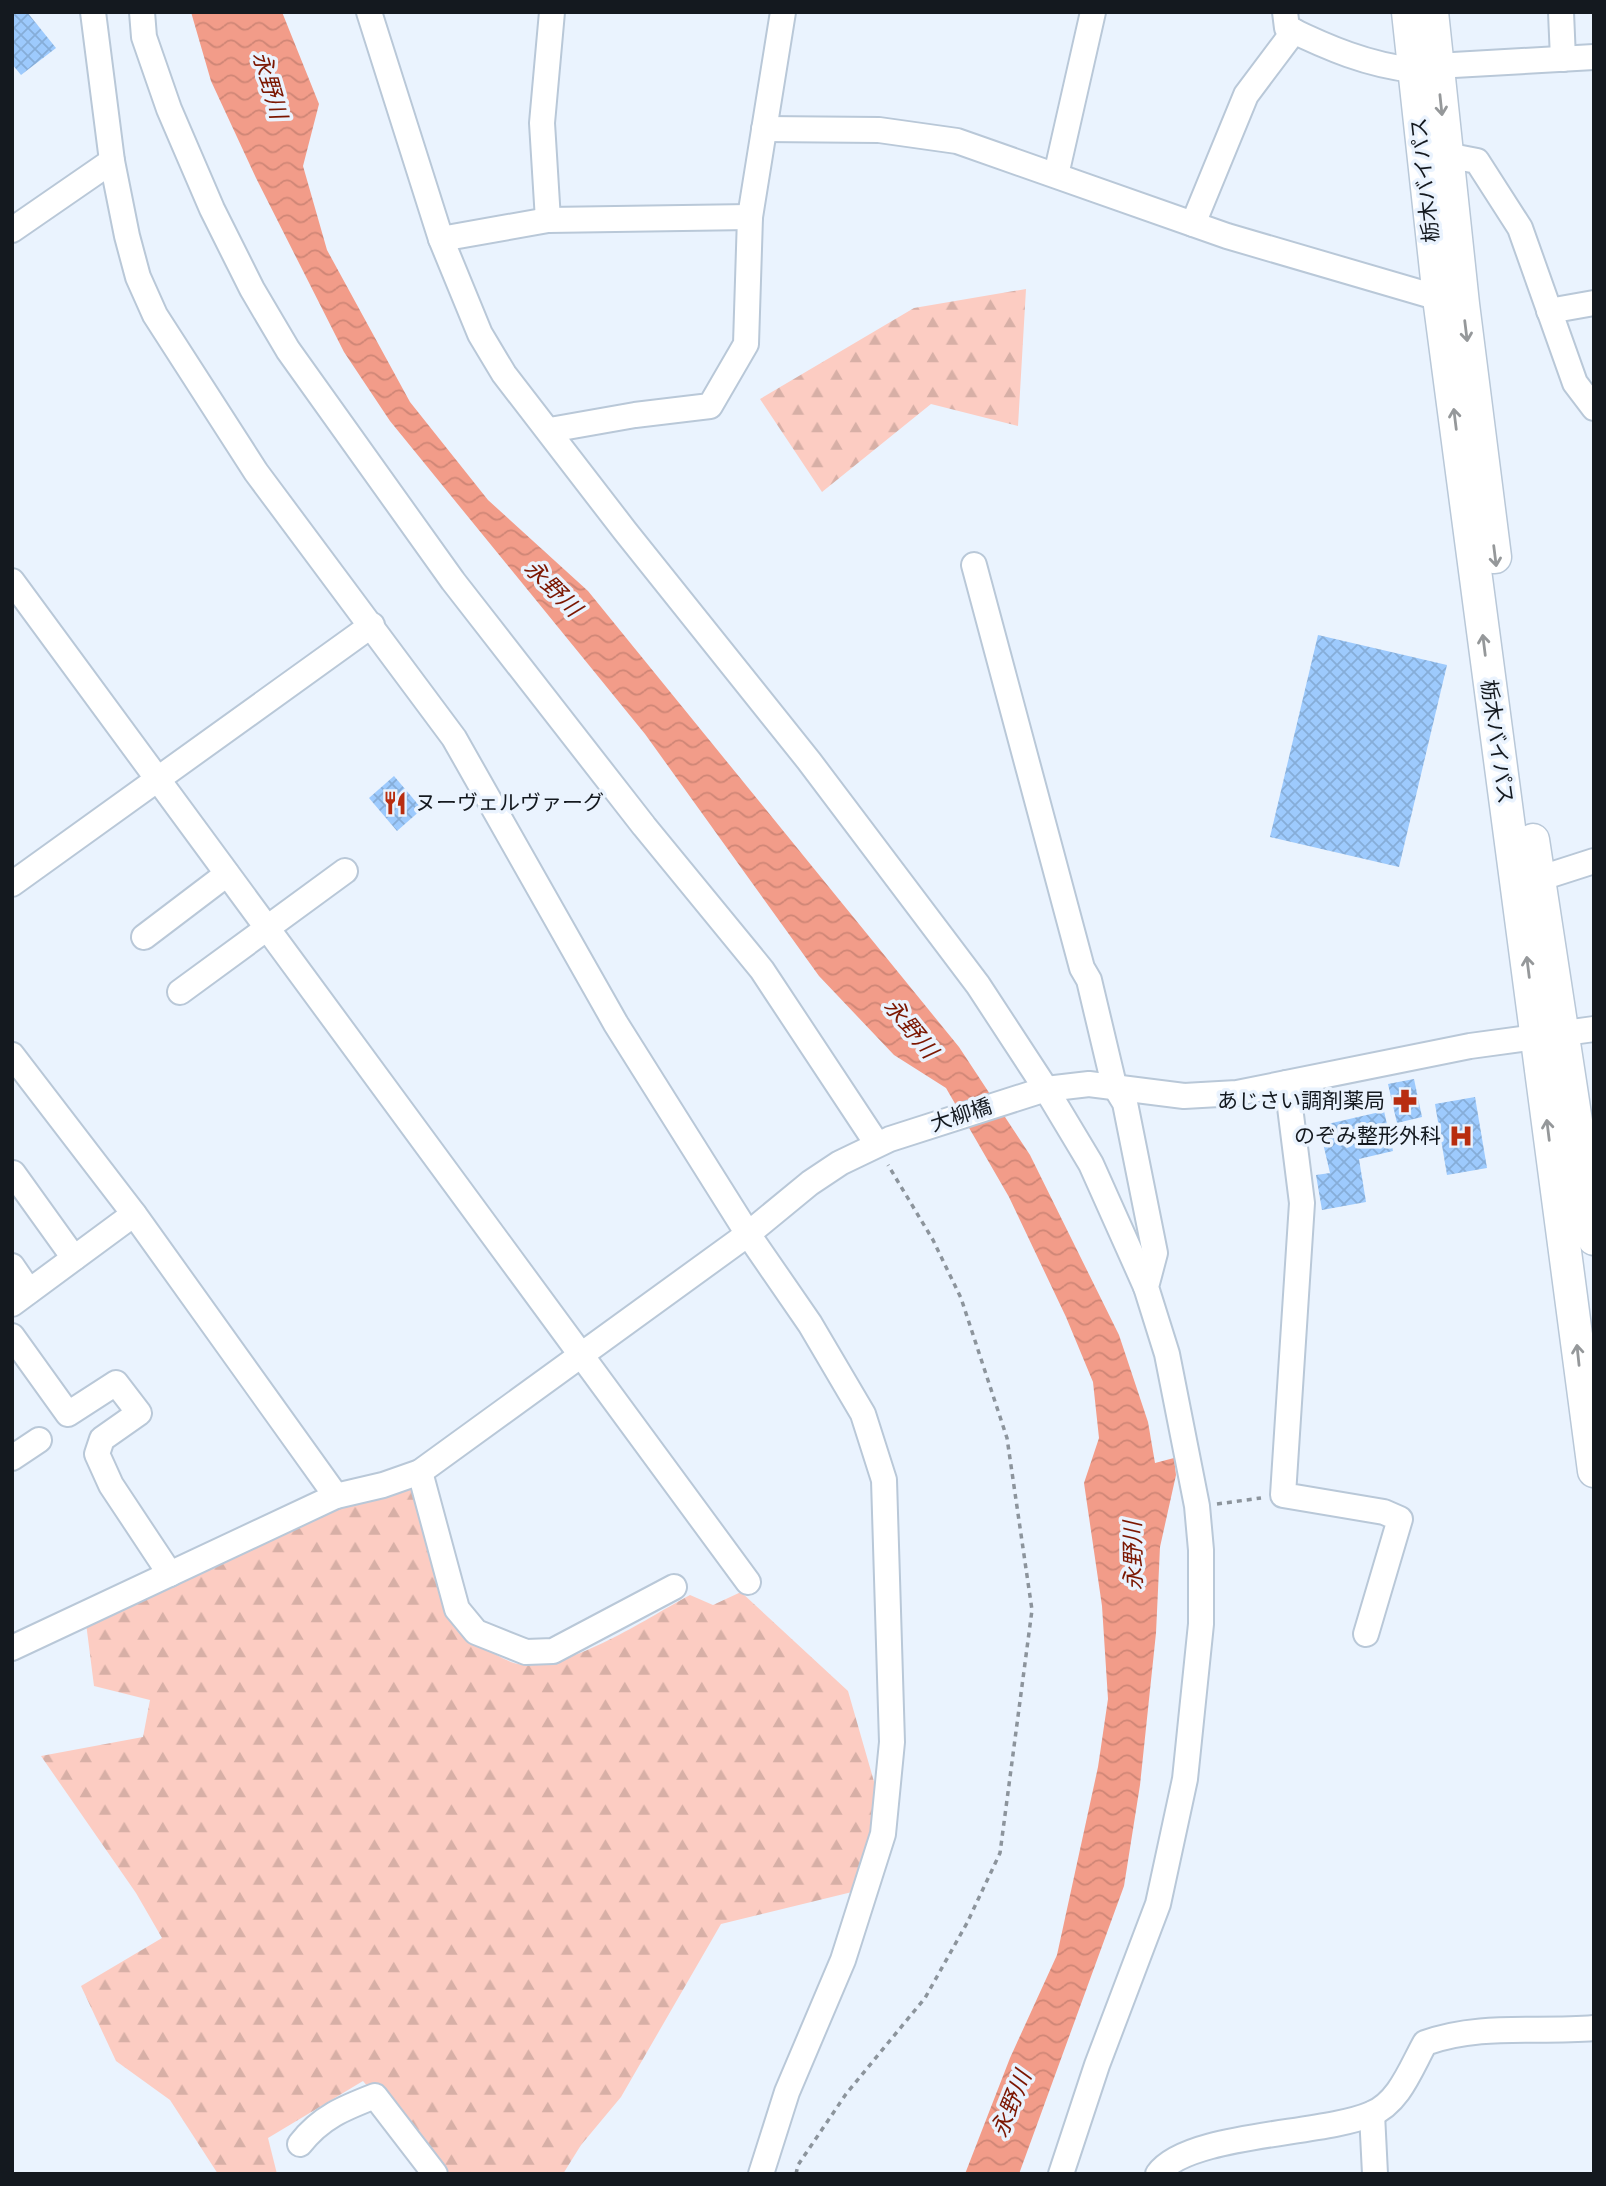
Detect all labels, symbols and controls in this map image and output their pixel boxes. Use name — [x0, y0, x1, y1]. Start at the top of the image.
water label: 永野川 — [247, 48, 294, 125]
one-way arrow — [1434, 93, 1447, 115]
street label: 栃木バイパス — [1406, 116, 1443, 244]
one-way arrow — [1460, 319, 1473, 342]
one-way arrow — [1448, 408, 1461, 431]
one-way arrow — [1488, 544, 1501, 567]
water label: 永野川 — [519, 554, 589, 624]
one-way arrow — [1478, 634, 1491, 657]
street label: 栃木バイパス — [1476, 678, 1519, 806]
restaurant icon: ヌーヴェルヴァーグ — [381, 789, 409, 817]
place label: ヌーヴェルヴァーグ — [415, 790, 604, 815]
one-way arrow — [1521, 957, 1534, 979]
water label: 永野川 — [878, 992, 945, 1066]
pharmacy icon: あじさい調剤薬局 — [1391, 1087, 1419, 1115]
place label: あじさい調剤薬局 — [1217, 1088, 1385, 1113]
street label: 大柳橋 — [927, 1093, 995, 1136]
one-way arrow — [1541, 1119, 1554, 1142]
hospital icon: のぞみ整形外科 — [1447, 1122, 1475, 1150]
place label: のぞみ整形外科 — [1294, 1123, 1441, 1148]
one-way arrow — [1571, 1345, 1584, 1367]
water label: 永野川 — [1118, 1518, 1148, 1591]
water label: 永野川 — [985, 2064, 1038, 2141]

